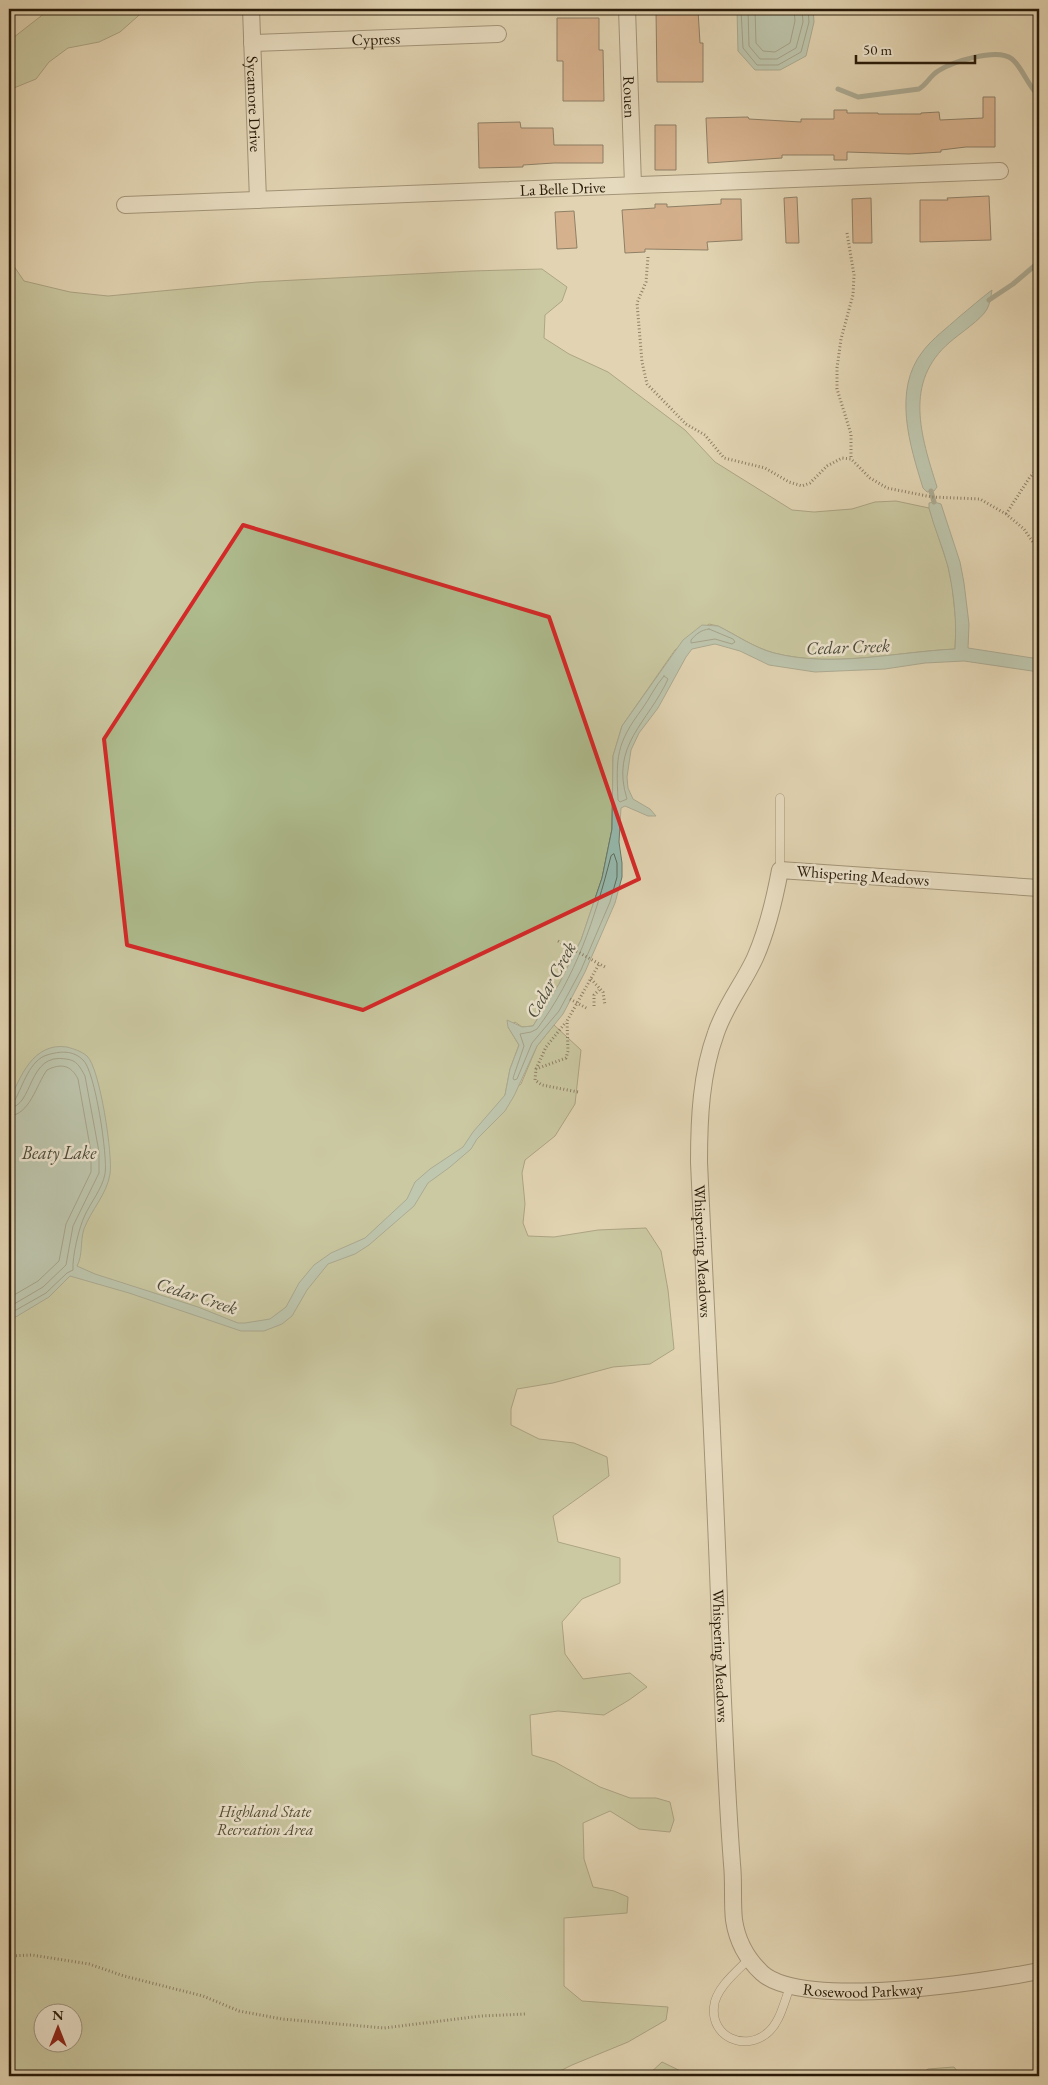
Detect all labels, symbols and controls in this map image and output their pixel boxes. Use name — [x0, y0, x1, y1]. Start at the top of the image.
street label: Cypress — [351, 28, 401, 50]
scale bar — [856, 32, 974, 64]
text: 50 m — [863, 40, 892, 59]
street label: Sycamore Drive — [242, 56, 266, 152]
street label: Rouen — [618, 75, 641, 119]
street label: La Belle Drive — [519, 176, 606, 201]
water label: Cedar Creek — [806, 634, 890, 659]
street label: Whispering Meadows — [796, 860, 930, 891]
water label: Cedar Creek — [520, 937, 581, 1022]
water label: Beaty Lake — [21, 1141, 97, 1165]
street label: Whispering Meadows — [689, 1184, 716, 1318]
water label: Cedar Creek — [154, 1272, 241, 1319]
street label: Whispering Meadows — [708, 1589, 734, 1723]
park label: Highland State Recreation Area — [216, 1801, 314, 1840]
street label: Rosewood Parkway — [802, 1978, 925, 2003]
north arrow — [32, 2002, 82, 2052]
text: N — [52, 2006, 64, 2024]

